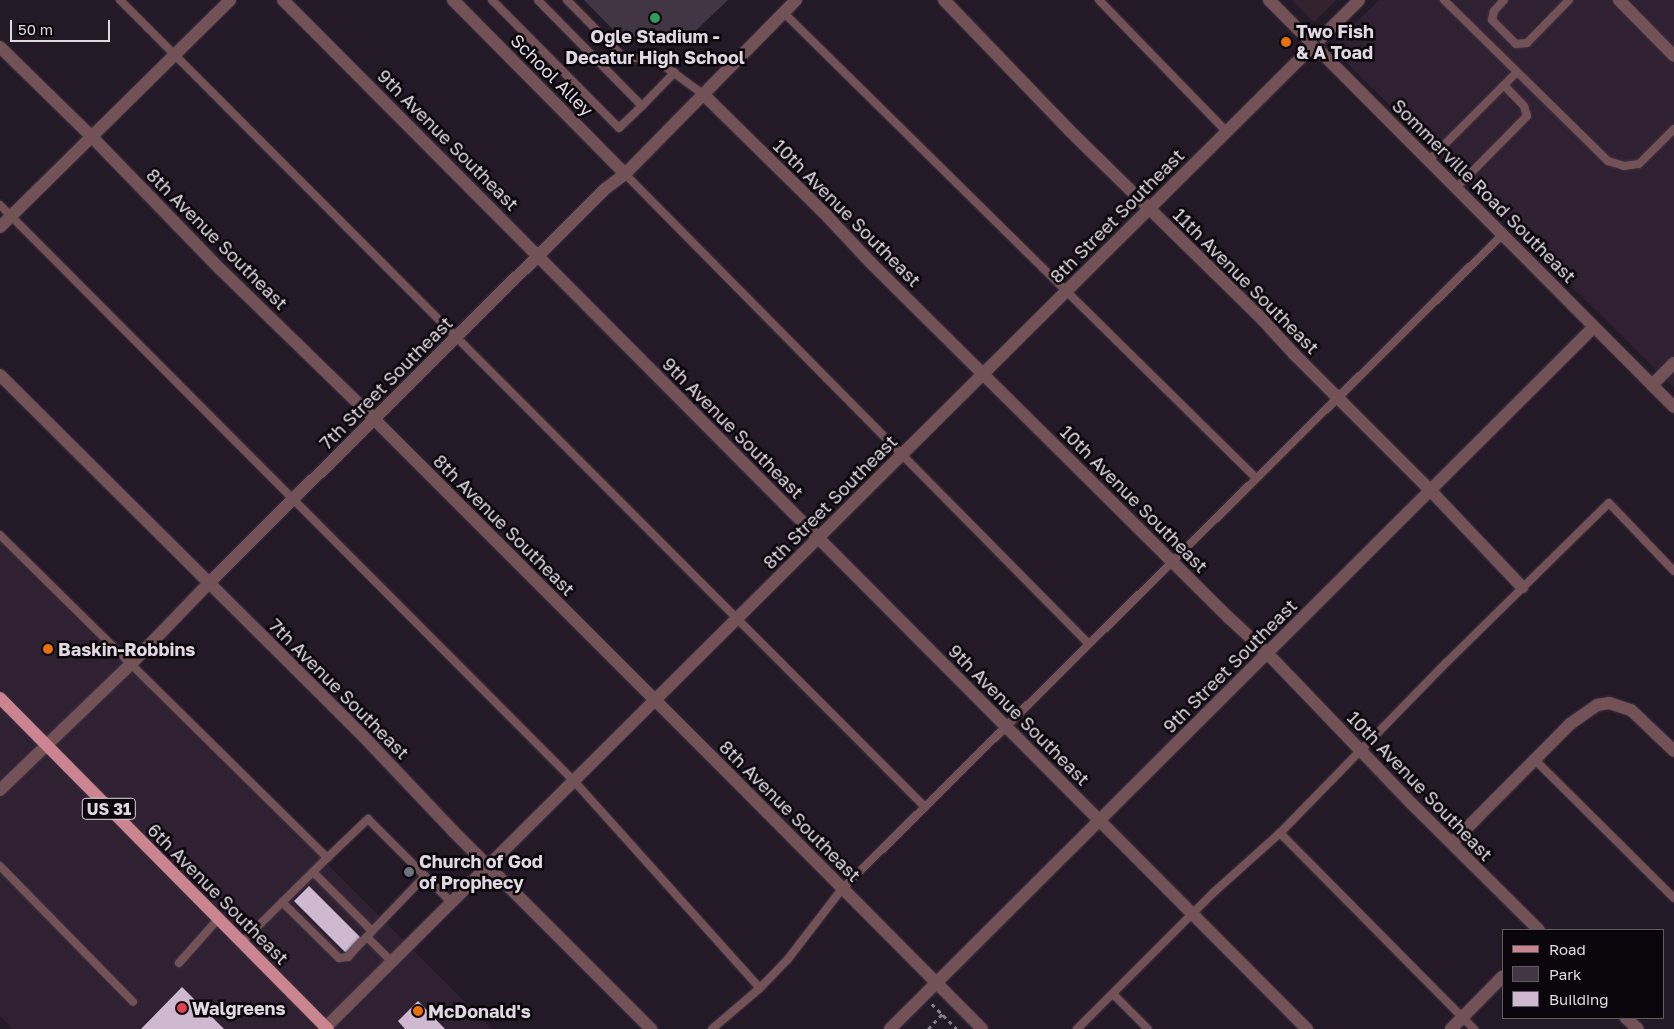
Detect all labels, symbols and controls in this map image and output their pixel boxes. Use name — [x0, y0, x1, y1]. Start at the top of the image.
scale bar — [12, 10, 112, 42]
marker: Ogle Stadium - Decatur High School — [649, 12, 661, 24]
text: 50 m — [18, 20, 53, 38]
place label: Two Fish & A Toad — [1296, 21, 1374, 64]
place label: Ogle Stadium - Decatur High School — [565, 26, 745, 68]
street label: School Alley — [506, 29, 598, 121]
marker: Two Fish & A Toad — [1280, 36, 1292, 48]
street label: 9th Avenue Southeast — [373, 65, 523, 215]
street label: Sommerville Road Southeast — [1388, 95, 1580, 287]
street label: 10th Avenue Southeast — [769, 135, 925, 291]
street label: 8th Street Southeast — [1046, 145, 1188, 287]
street label: 8th Avenue Southeast — [142, 164, 292, 314]
street label: 11th Avenue Southeast — [1169, 204, 1323, 358]
street label: 7th Street Southeast — [315, 312, 457, 454]
street label: 9th Avenue Southeast — [658, 353, 808, 503]
street label: 10th Avenue Southeast — [1056, 421, 1212, 577]
street label: 8th Street Southeast — [759, 431, 901, 573]
street label: 8th Avenue Southeast — [429, 450, 579, 600]
street label: 9th Street Southeast — [1159, 595, 1301, 737]
street label: 7th Avenue Southeast — [264, 614, 414, 764]
place label: Baskin-Robbins — [58, 638, 195, 660]
street label: 9th Avenue Southeast — [944, 640, 1094, 790]
marker: Baskin-Robbins — [42, 643, 54, 655]
street label: 10th Avenue Southeast — [1343, 707, 1497, 865]
street label: 8th Avenue Southeast — [715, 736, 865, 886]
road number: US 31 — [82, 796, 136, 822]
street label: 6th Avenue Southeast — [143, 819, 293, 969]
place label: Church of God of Prophecy — [419, 851, 543, 894]
marker: Church of God of Prophecy — [403, 866, 415, 878]
legend — [1502, 929, 1664, 1019]
text: Road — [1549, 940, 1586, 958]
text: Park — [1549, 965, 1581, 983]
text: Building — [1549, 990, 1609, 1008]
place label: Walgreens — [192, 997, 286, 1019]
place label: McDonald's — [428, 1000, 531, 1022]
marker: Walgreens — [176, 1002, 188, 1014]
marker: McDonald's — [412, 1005, 424, 1017]

